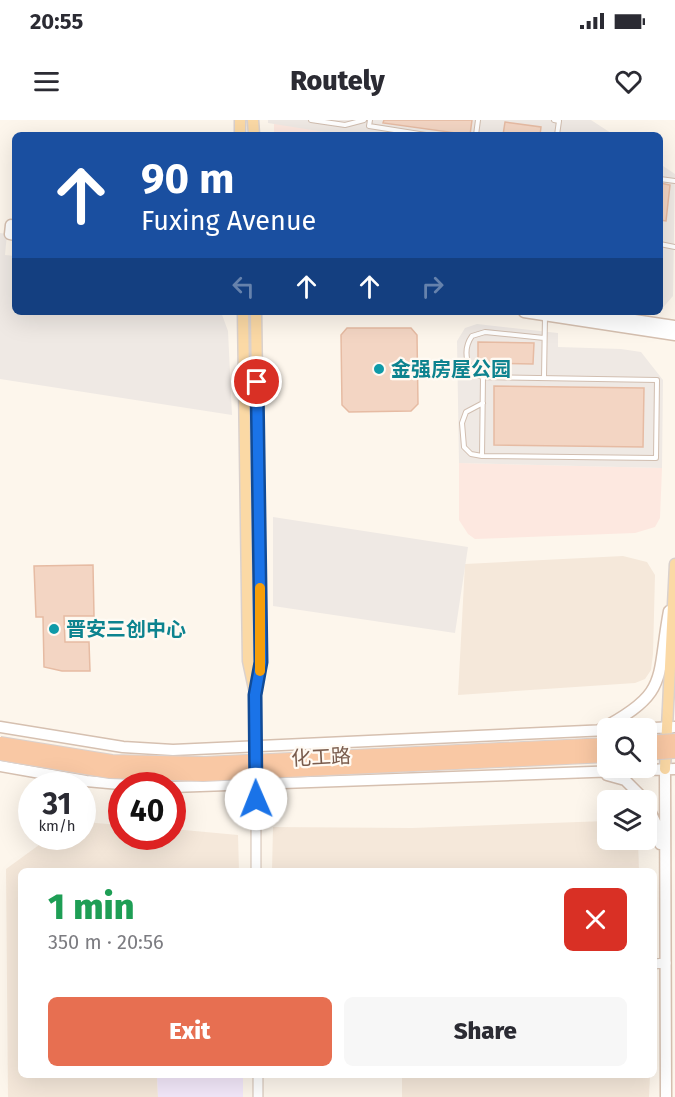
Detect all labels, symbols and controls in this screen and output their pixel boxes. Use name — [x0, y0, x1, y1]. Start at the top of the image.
text: 20:55 — [30, 8, 83, 35]
icon: menu — [30, 65, 63, 98]
text: Routely — [290, 65, 385, 97]
icon: heart — [612, 65, 645, 98]
text: 90 m — [141, 154, 235, 204]
icon: ahead — [42, 156, 120, 234]
text: Fuxing Avenue — [141, 205, 316, 237]
icon: left — [227, 270, 260, 303]
icon: ahead — [290, 270, 323, 303]
icon: ahead — [353, 270, 386, 303]
icon: right — [416, 270, 449, 303]
pin — [231, 356, 282, 407]
place label: 金强房屋公园 — [391, 357, 511, 381]
marker: 金强房屋公园 — [372, 362, 386, 376]
icon: arrive — [240, 365, 273, 398]
place label: 晋安三创中心 — [66, 617, 186, 641]
marker: 晋安三创中心 — [47, 622, 61, 636]
map controls — [597, 718, 657, 850]
button: search — [597, 718, 657, 778]
street label: 化工路 — [290, 743, 352, 771]
position arrow — [224, 767, 288, 831]
speed limit sign: 40 — [108, 772, 186, 850]
text: 31 — [43, 786, 71, 822]
button: layers — [597, 790, 657, 850]
text: km/h — [38, 817, 76, 835]
text: 1 min — [48, 885, 134, 929]
button: close — [564, 888, 627, 951]
text: 350 m · 20:56 — [48, 930, 164, 954]
button: Exit — [48, 997, 332, 1066]
button: Share — [344, 997, 627, 1066]

